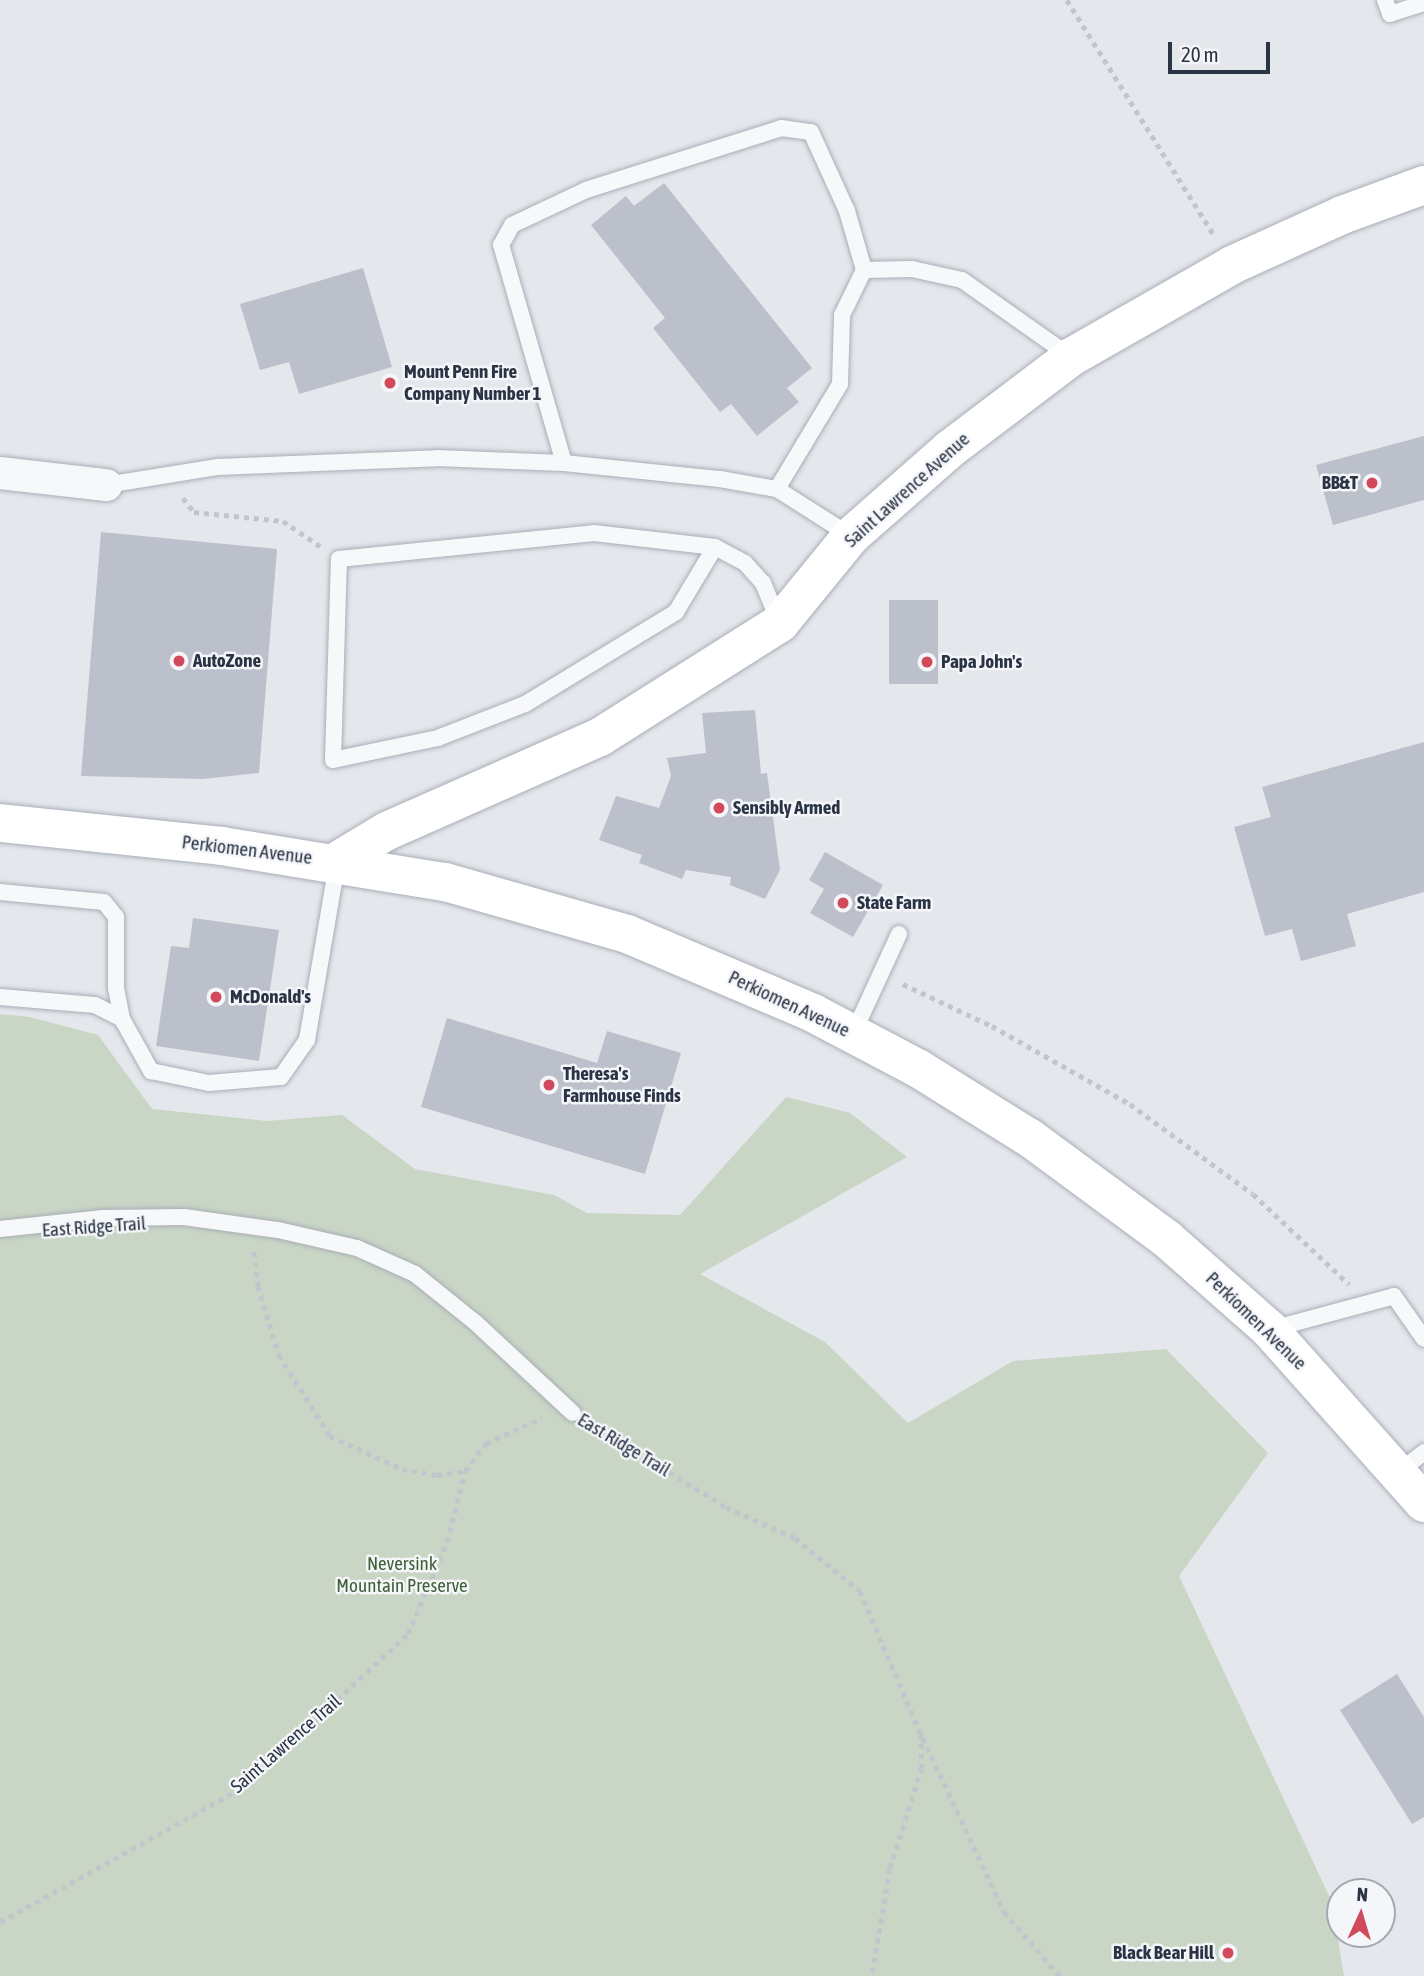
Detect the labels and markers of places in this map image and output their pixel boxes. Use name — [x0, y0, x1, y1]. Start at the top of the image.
place label: Mount Penn Fire Company Number 1 — [404, 361, 541, 405]
marker: Mount Penn Fire Company Number 1 — [382, 375, 398, 391]
place label: BB&T — [1322, 472, 1358, 494]
marker: BB&T — [1364, 475, 1380, 491]
place label: AutoZone — [193, 650, 261, 672]
place label: Papa John's — [941, 651, 1022, 673]
marker: AutoZone — [171, 653, 187, 669]
marker: Papa John's — [919, 654, 935, 670]
place label: Sensibly Armed — [733, 797, 840, 819]
marker: Sensibly Armed — [711, 800, 727, 816]
place label: State Farm — [857, 892, 931, 914]
marker: State Farm — [835, 895, 851, 911]
place label: McDonald's — [230, 986, 311, 1008]
marker: McDonald's — [208, 989, 224, 1005]
place label: Theresa's Farmhouse Finds — [563, 1063, 681, 1107]
marker: Theresa's Farmhouse Finds — [541, 1077, 557, 1093]
place label: Black Bear Hill — [1113, 1942, 1214, 1964]
marker: Black Bear Hill — [1220, 1945, 1236, 1961]

